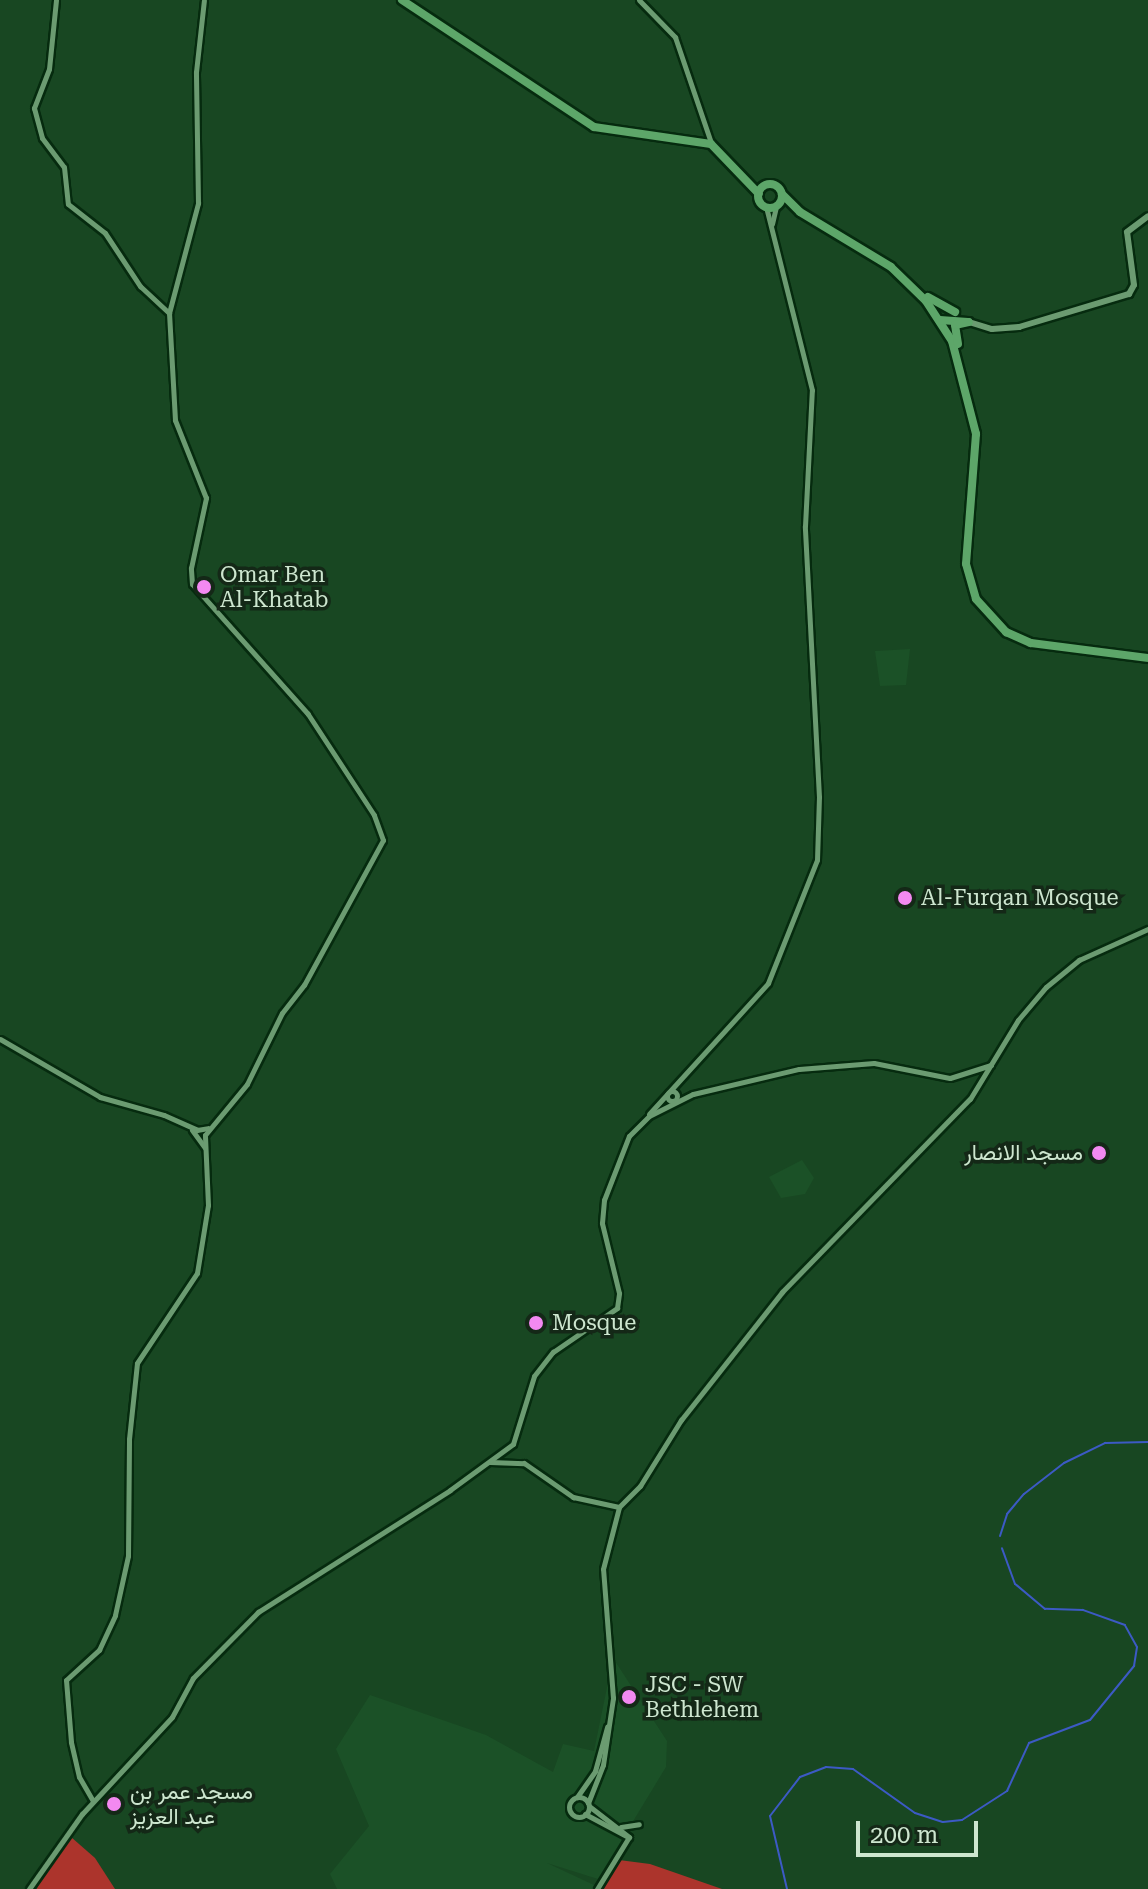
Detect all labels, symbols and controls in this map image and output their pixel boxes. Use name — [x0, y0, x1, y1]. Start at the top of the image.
place label: Omar Ben Al-Khatab — [220, 561, 328, 612]
marker: Omar Ben Al-Khatab — [195, 578, 213, 596]
place label: Al-Furqan Mosque — [921, 885, 1119, 911]
marker: Al-Furqan Mosque — [896, 889, 914, 907]
place label: مسجد الانصار — [964, 1140, 1083, 1166]
marker: مسجد الانصار — [1090, 1144, 1108, 1162]
place label: Mosque — [552, 1310, 636, 1336]
marker: Mosque — [527, 1314, 545, 1332]
place label: JSC - SW Bethlehem — [645, 1671, 759, 1722]
marker: JSC - SW Bethlehem — [620, 1688, 638, 1706]
place label: مسجد عمر بن عبد العزيز — [130, 1778, 253, 1830]
marker: مسجد عمر بن عبد العزيز — [105, 1795, 123, 1813]
scale bar — [860, 1805, 982, 1855]
text: 200 m — [870, 1821, 938, 1849]

